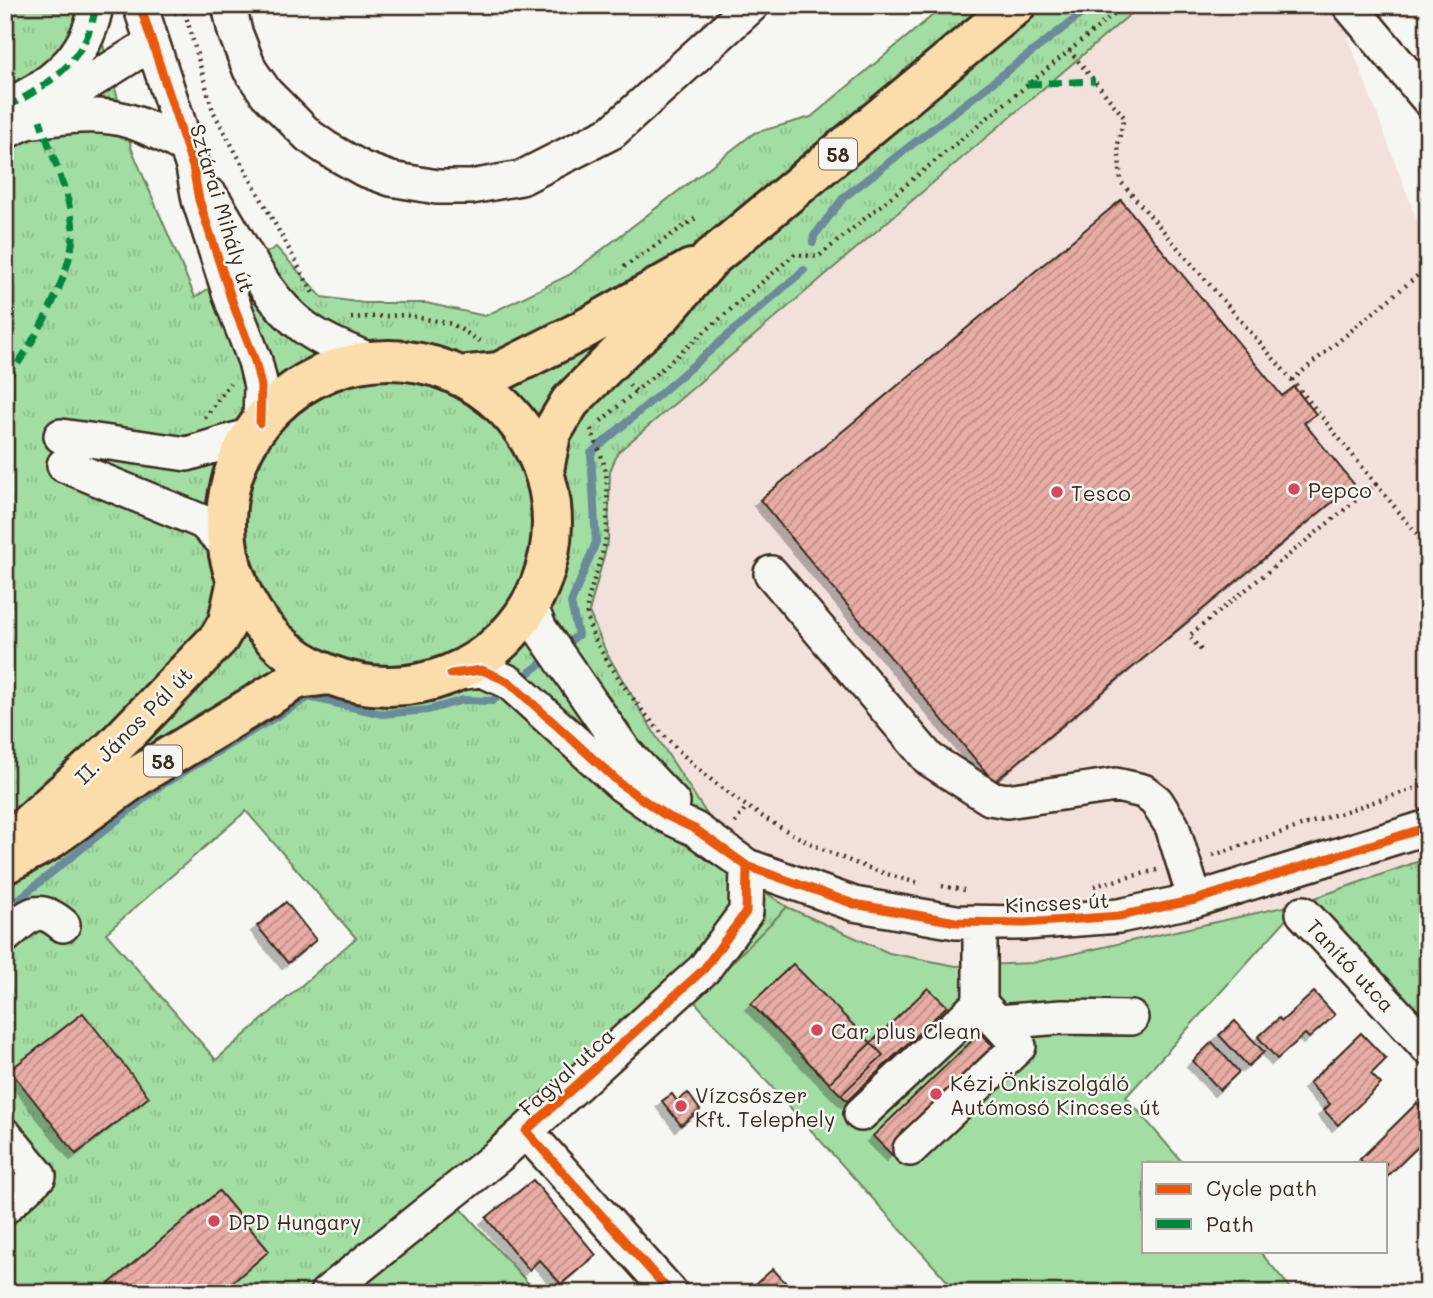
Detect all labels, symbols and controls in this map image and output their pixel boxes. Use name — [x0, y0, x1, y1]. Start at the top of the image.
street label: Sztárai Mihály út — [185, 121, 261, 295]
road number: 58 — [819, 138, 857, 170]
place label: Pepco — [1308, 476, 1372, 503]
place label: Tesco — [1071, 479, 1131, 506]
marker: Pepco — [1286, 481, 1302, 497]
marker: Tesco — [1049, 484, 1065, 500]
street label: II. János Pál út — [68, 660, 198, 790]
road number: 58 — [144, 746, 182, 776]
street label: Kincses út — [1004, 886, 1110, 918]
street label: Tanító utca — [1301, 913, 1401, 1017]
place label: Car plus Clean — [831, 1017, 981, 1044]
street label: Fagyal utca — [513, 1021, 619, 1121]
marker: Car plus Clean — [809, 1022, 825, 1038]
place label: Kézi Önkiszolgáló Autómosó Kincses út — [950, 1069, 1160, 1120]
place label: Vízcsőszer Kft. Telephely — [695, 1081, 835, 1132]
marker: Kézi Önkiszolgáló Autómosó Kincses út — [928, 1086, 944, 1102]
marker: Vízcsőszer Kft. Telephely — [673, 1098, 689, 1114]
legend — [1142, 1162, 1388, 1252]
text: Cycle path — [1206, 1174, 1316, 1201]
place label: DPD Hungary — [228, 1208, 361, 1235]
text: Path — [1206, 1210, 1253, 1237]
marker: DPD Hungary — [206, 1213, 222, 1229]

